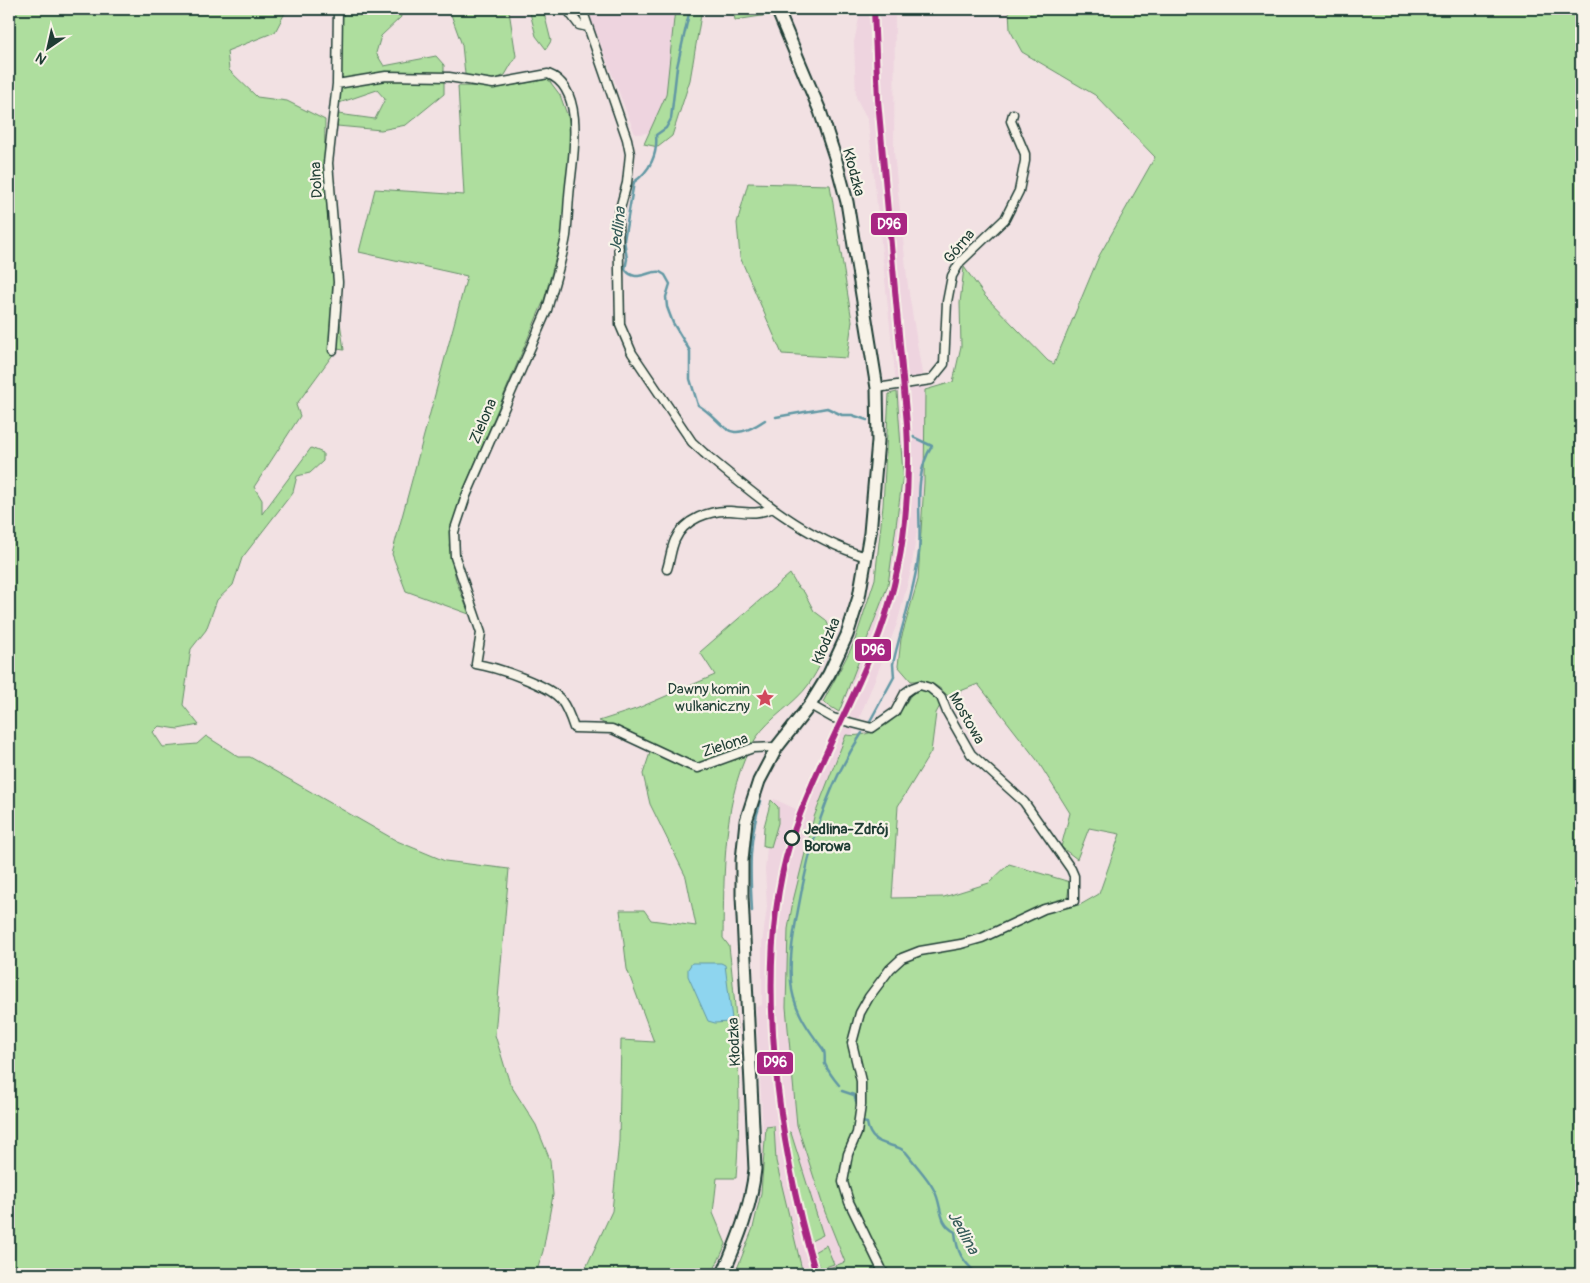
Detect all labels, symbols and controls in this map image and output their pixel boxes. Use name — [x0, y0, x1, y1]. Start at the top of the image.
north arrow — [22, 22, 72, 72]
text: N — [32, 49, 50, 68]
street label: Kłodzka — [838, 146, 869, 198]
street label: Dolna — [306, 161, 327, 199]
water label: Jedlina — [606, 204, 631, 254]
line badge: D96 — [870, 212, 908, 236]
text: D96 — [877, 216, 901, 233]
street label: Górna — [940, 225, 979, 267]
street label: Zielona — [465, 396, 501, 447]
street label: Kłodzka — [808, 615, 845, 668]
line badge: D96 — [854, 638, 892, 662]
text: D96 — [861, 642, 885, 659]
place label: Dawny komin wulkaniczny — [667, 680, 751, 716]
place icon: Dawny komin wulkaniczny — [754, 687, 776, 709]
street label: Mostowa — [944, 689, 989, 748]
street label: Zielona — [700, 729, 751, 762]
place label: Jedlina-Zdrój Borowa — [804, 820, 888, 856]
marker: Jedlina-Zdrój Borowa — [784, 830, 800, 846]
street label: Kłodzka — [724, 1017, 745, 1067]
line badge: D96 — [756, 1051, 794, 1075]
text: D96 — [763, 1054, 787, 1071]
water label: Jedlina — [943, 1207, 984, 1259]

